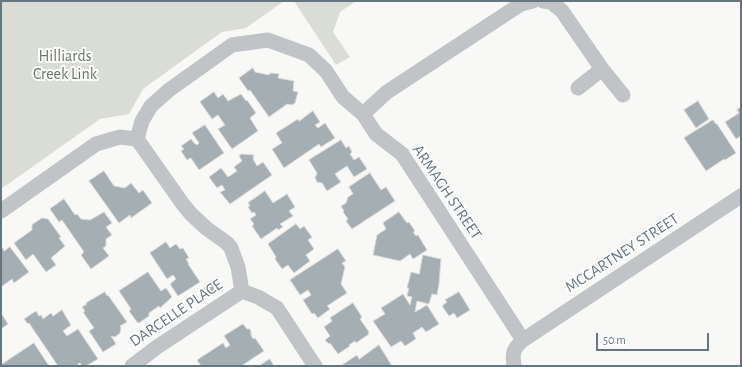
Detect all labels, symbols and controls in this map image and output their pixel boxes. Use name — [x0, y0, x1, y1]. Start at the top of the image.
park label: Hilliards Creek Link — [33, 46, 97, 84]
street label: ARMAGH STREET — [408, 141, 486, 243]
street label: MCCARTNEY STREET — [562, 209, 682, 297]
street label: DARCELLE PLACE — [126, 275, 226, 351]
scale bar — [598, 325, 711, 351]
text: 50 m — [603, 334, 626, 346]

